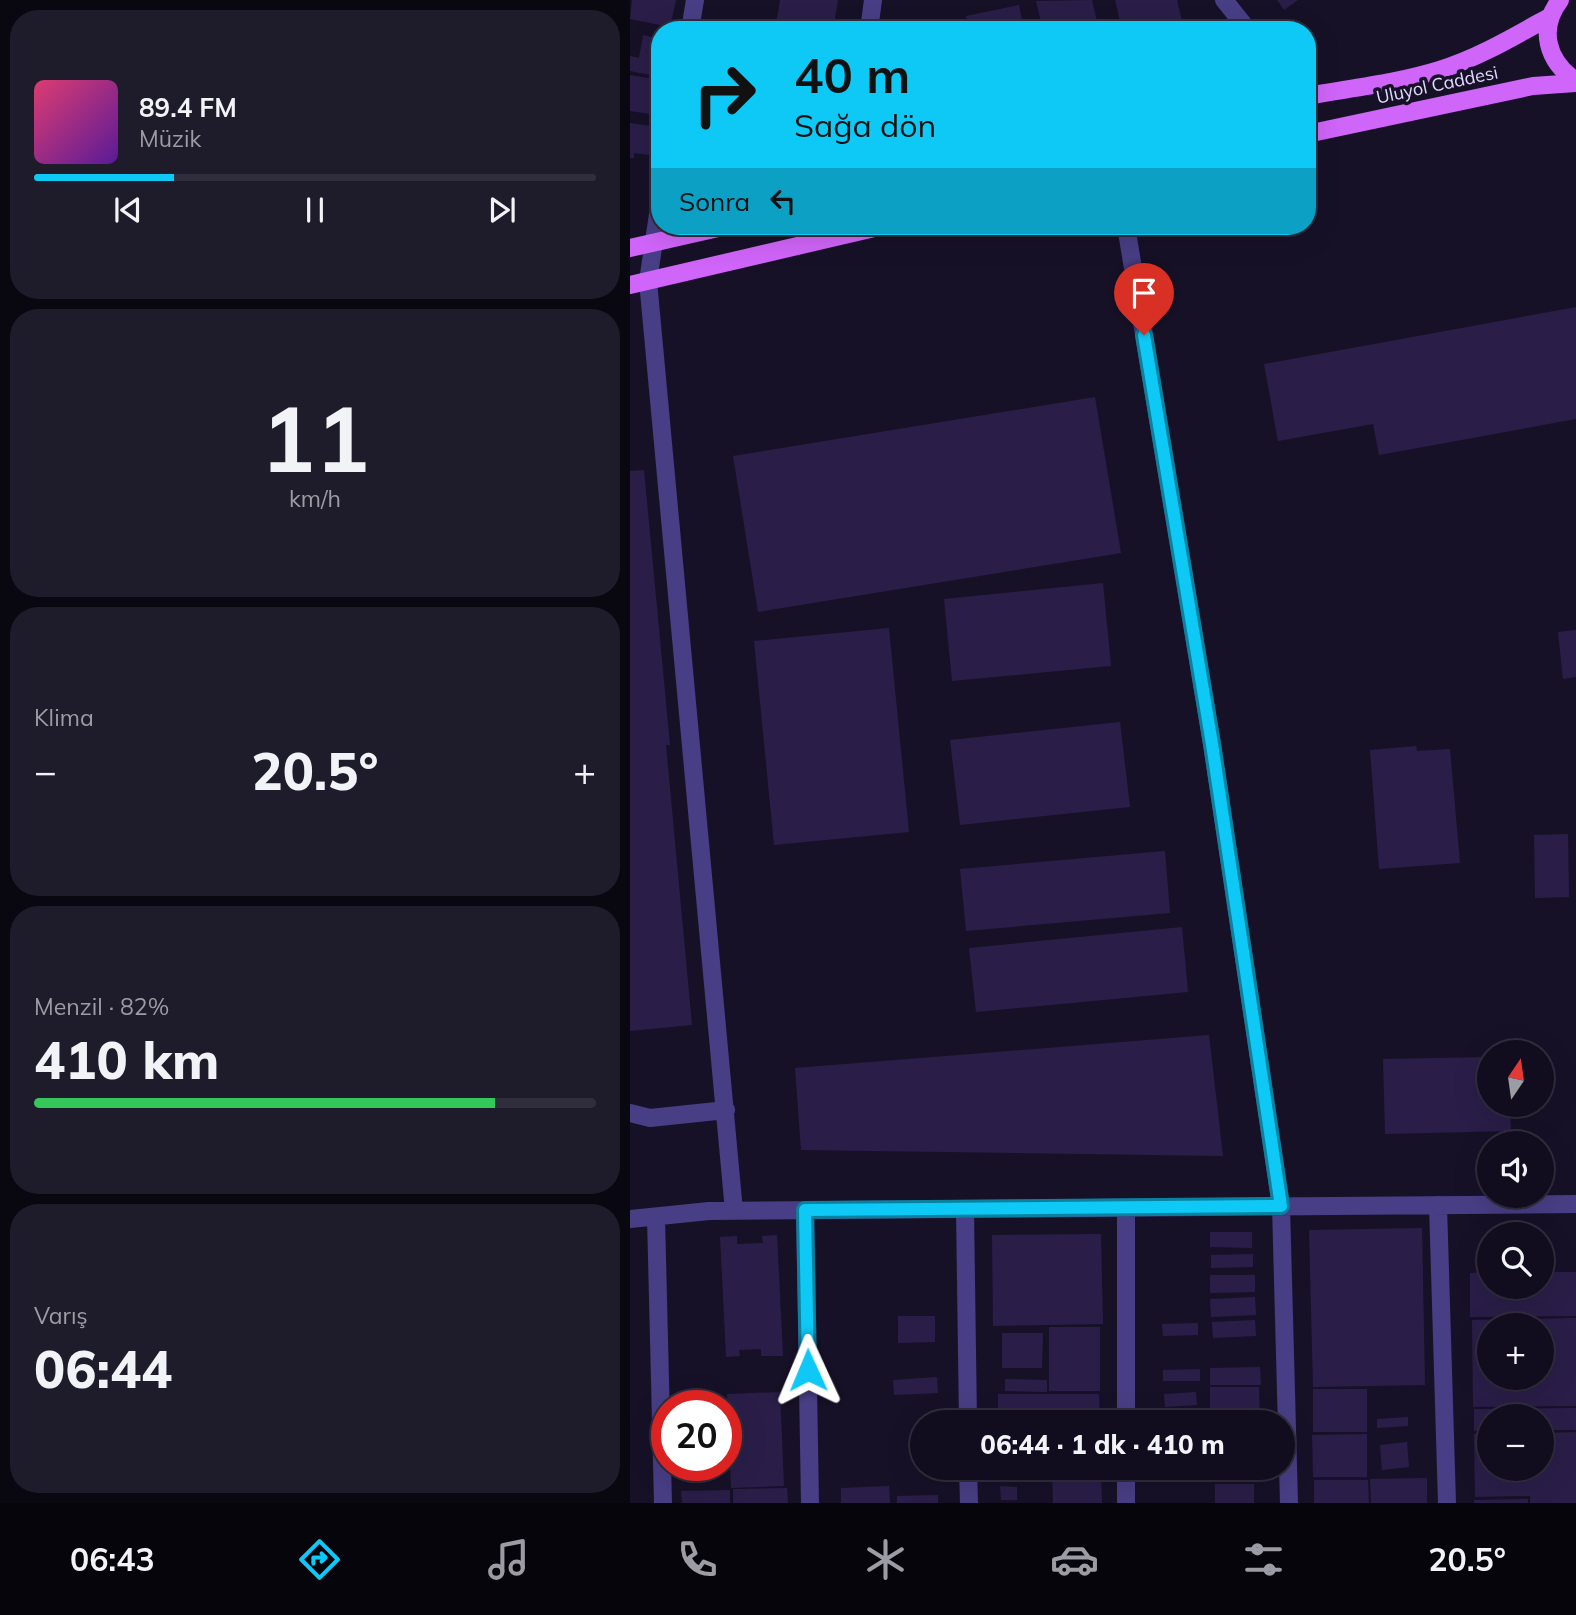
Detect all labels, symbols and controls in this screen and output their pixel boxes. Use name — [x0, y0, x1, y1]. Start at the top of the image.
text: 40 m — [794, 44, 910, 105]
icon: right — [679, 49, 770, 140]
street label: Uluyol Caddesi — [1374, 60, 1500, 109]
text: 89.4 FM — [139, 91, 237, 124]
text: Sağa dön — [794, 105, 936, 145]
text: Müzik — [139, 124, 201, 153]
icon: left — [764, 182, 802, 220]
text: Sonra — [679, 185, 750, 218]
icon: previous — [109, 191, 147, 229]
icon: pause — [296, 191, 334, 229]
icon: next — [483, 191, 521, 229]
pin — [1114, 263, 1174, 335]
icon: arrive — [1125, 274, 1163, 312]
text: 11 — [260, 381, 370, 495]
text: km/h — [289, 484, 341, 513]
text: Klima — [34, 703, 94, 732]
text: 20.5° — [251, 738, 379, 803]
text: − — [34, 747, 57, 795]
text: + — [573, 747, 596, 795]
text: Menzil · 82% — [34, 992, 169, 1021]
text: 410 km — [34, 1027, 219, 1092]
north arrow — [1477, 1040, 1554, 1116]
map controls — [1477, 1040, 1554, 1481]
button: sound — [1477, 1131, 1554, 1208]
button: search — [1477, 1222, 1554, 1299]
text: Varış — [34, 1301, 88, 1330]
button: + — [1477, 1313, 1554, 1390]
position arrow — [771, 1333, 845, 1407]
text: 06:44 — [34, 1336, 172, 1401]
speed limit sign: 20 — [651, 1390, 742, 1481]
button: − — [1477, 1404, 1554, 1481]
text: 06:44 · 1 dk · 410 m — [980, 1428, 1225, 1461]
icon: directions — [295, 1535, 344, 1584]
icon: music — [484, 1535, 533, 1584]
icon: phone — [673, 1535, 722, 1584]
icon: climate — [861, 1535, 910, 1584]
icon: car — [1050, 1535, 1099, 1584]
icon: filters — [1239, 1535, 1288, 1584]
text: 06:43 — [70, 1539, 155, 1579]
text: 20.5° — [1428, 1539, 1506, 1579]

